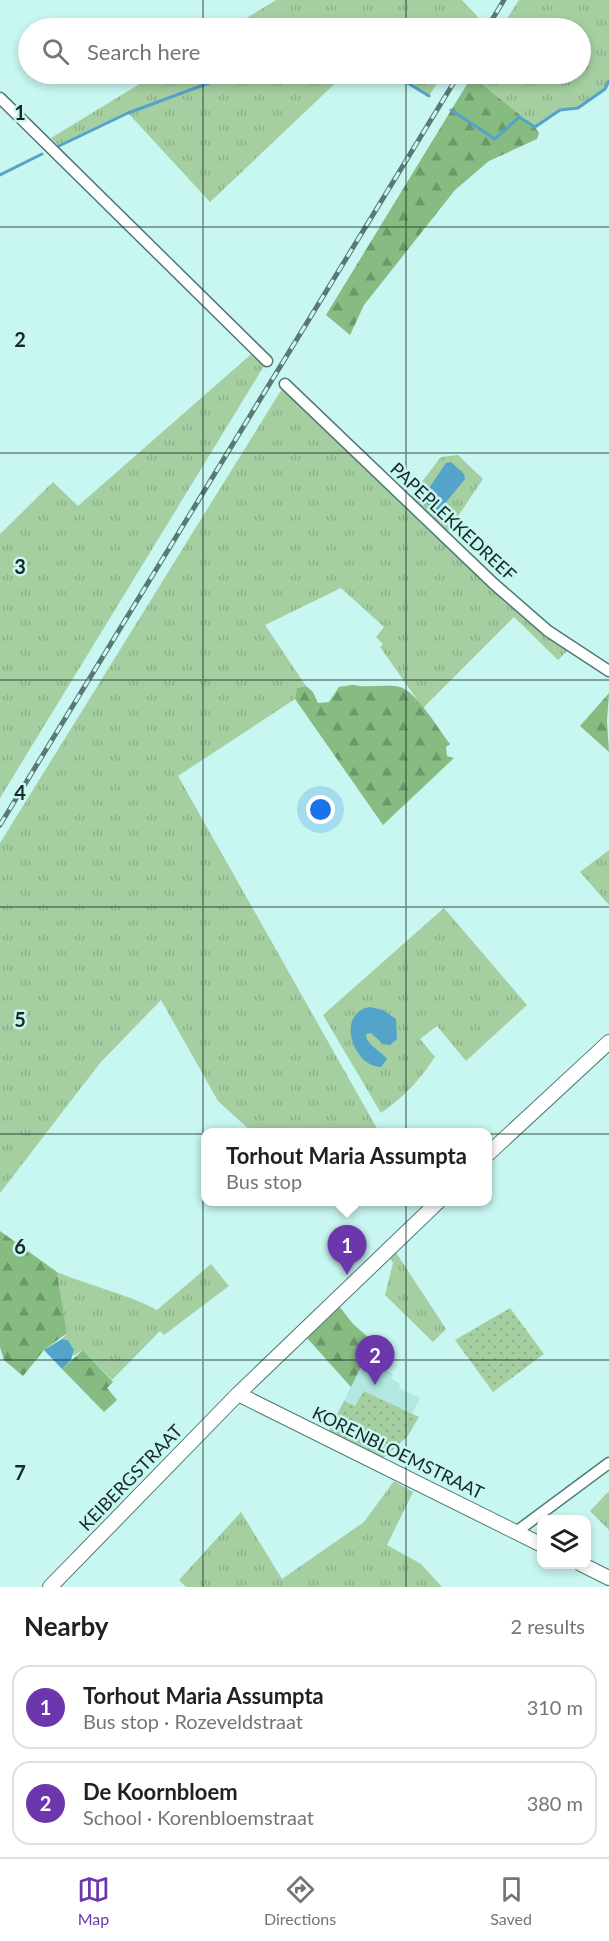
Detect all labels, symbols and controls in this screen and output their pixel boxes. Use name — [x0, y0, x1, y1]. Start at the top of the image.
search box — [18, 18, 591, 84]
icon: search — [39, 35, 72, 68]
text: Search here — [87, 38, 200, 65]
text: 1 — [14, 100, 26, 124]
text: 2 — [14, 327, 26, 351]
street label: PAPEPLEKKEDREEF — [386, 457, 521, 585]
text: 3 — [14, 554, 26, 578]
text: 4 — [14, 780, 26, 804]
your location — [306, 795, 335, 824]
text: 5 — [14, 1007, 26, 1031]
popup — [201, 1128, 492, 1206]
text: Torhout Maria Assumpta — [226, 1142, 467, 1169]
text: Bus stop — [226, 1169, 302, 1193]
pin: 1 — [328, 1226, 366, 1275]
text: 6 — [14, 1234, 26, 1258]
pin: 2 — [356, 1336, 394, 1385]
street label: KORENBLOEMSTRAAT — [309, 1401, 488, 1503]
street label: KEIBERGSTRAAT — [74, 1419, 187, 1535]
text: 7 — [14, 1460, 26, 1484]
map controls — [537, 1515, 591, 1569]
button: layers — [537, 1515, 591, 1569]
text: Nearby — [24, 1610, 109, 1642]
text: 2 results — [510, 1614, 585, 1638]
text: Torhout Maria Assumpta — [83, 1682, 324, 1709]
text: 1 — [40, 1695, 51, 1719]
text: 310 m — [527, 1695, 583, 1719]
text: Bus stop · Rozeveldstraat — [83, 1709, 303, 1733]
text: De Koornbloem — [83, 1778, 238, 1805]
text: 2 — [40, 1791, 51, 1815]
text: 380 m — [527, 1791, 583, 1815]
text: School · Korenbloemstraat — [83, 1805, 314, 1829]
tab: Map — [77, 1873, 110, 1928]
tab: Directions — [264, 1873, 336, 1928]
tab: Saved — [490, 1873, 532, 1928]

